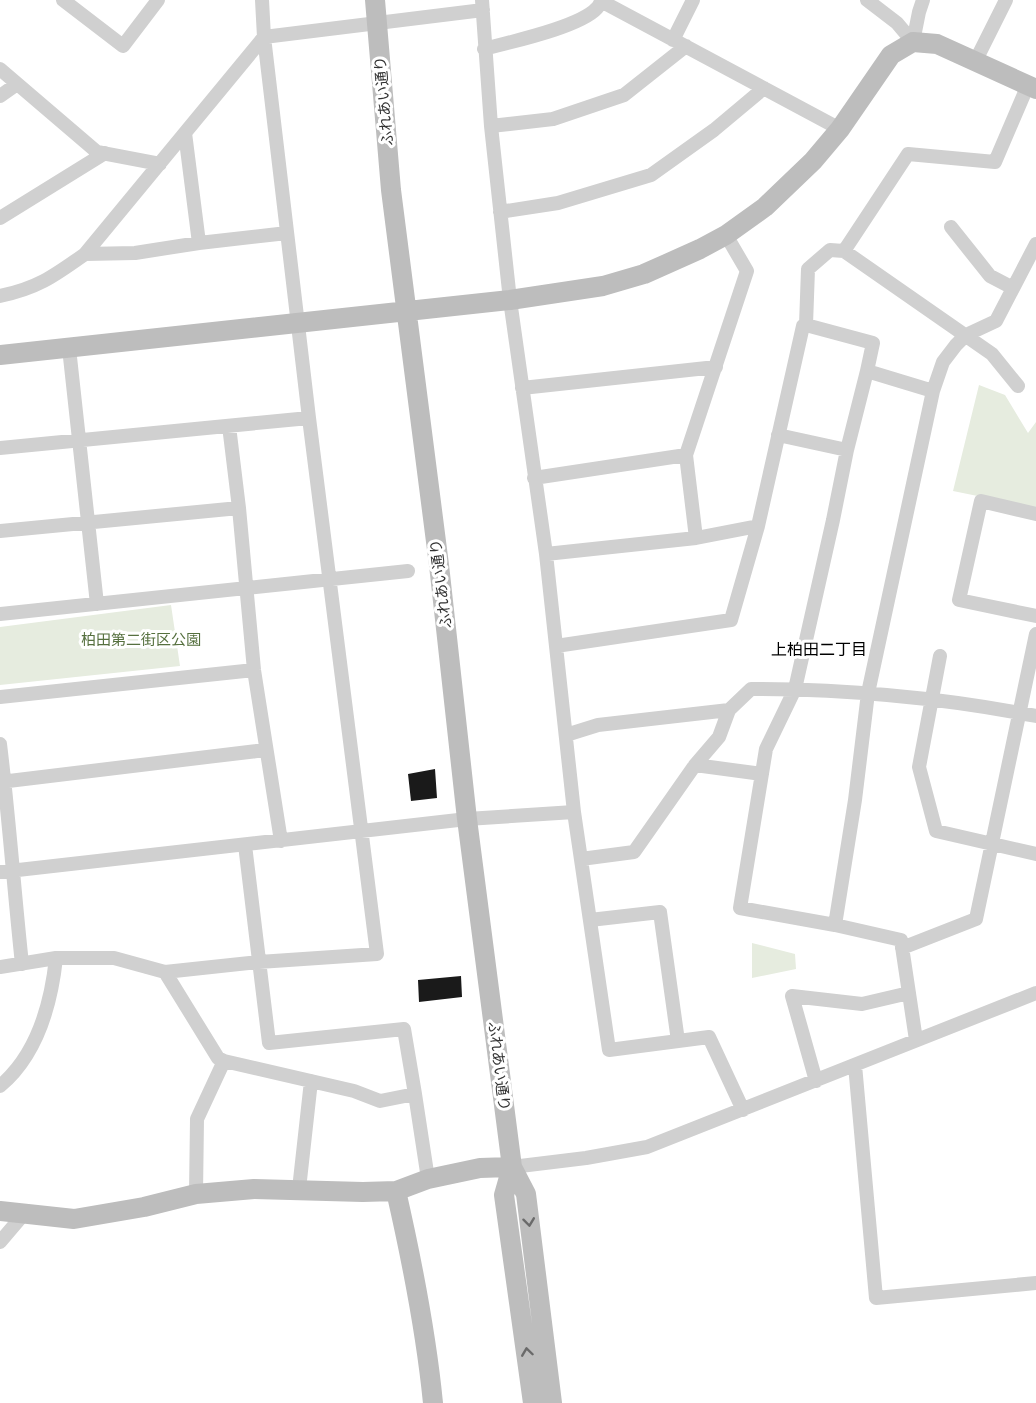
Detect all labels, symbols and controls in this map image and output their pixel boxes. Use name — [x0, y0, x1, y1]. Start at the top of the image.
street label: ふれあい通り — [371, 55, 396, 147]
street label: ふれあい通り — [427, 538, 454, 630]
park label: 柏田第二街区公園 — [81, 631, 201, 648]
district label: 上柏田二丁目 — [771, 640, 867, 658]
street label: ふれあい通り — [486, 1020, 513, 1112]
one-way arrow — [523, 1217, 535, 1227]
one-way arrow — [521, 1348, 533, 1357]

